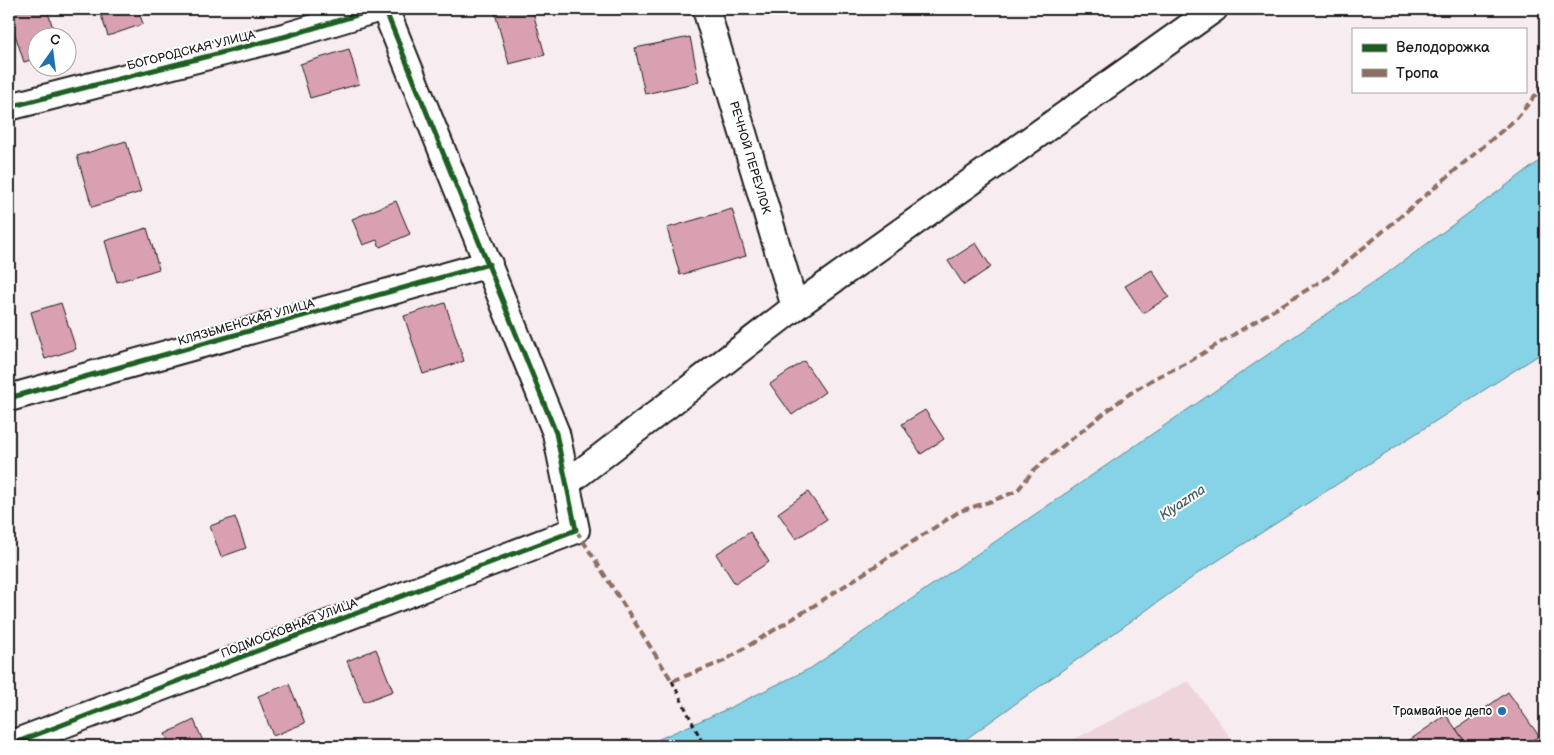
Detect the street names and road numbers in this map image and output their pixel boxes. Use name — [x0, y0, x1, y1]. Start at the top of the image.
street label: БОГОРОДСКАЯ УЛИЦА — [126, 27, 257, 74]
street label: РЕЧНОЙ ПЕРЕУЛОК — [726, 99, 774, 216]
street label: КЛЯЗЬМЕНСКАЯ УЛИЦА — [176, 296, 317, 349]
street label: ПОДМОСКОВНАЯ УЛИЦА — [219, 595, 360, 661]

